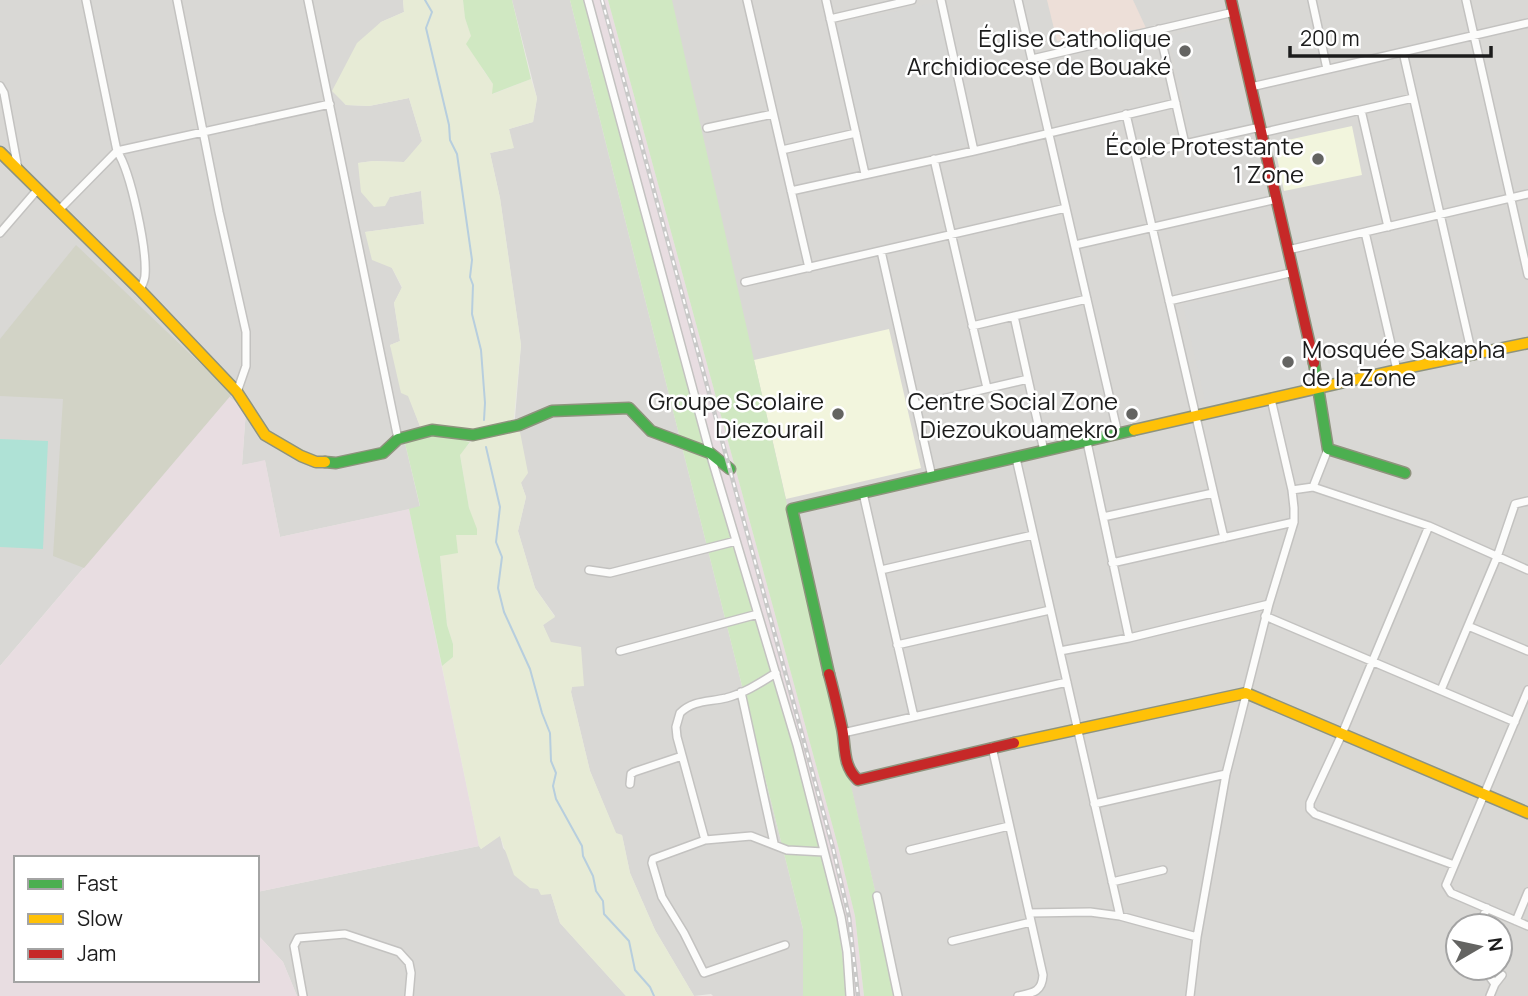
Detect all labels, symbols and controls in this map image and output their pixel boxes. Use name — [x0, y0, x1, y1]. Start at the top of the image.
scale bar — [1290, 14, 1491, 58]
place label: Église Catholique Archidiocese de Bouaké — [907, 21, 1171, 82]
text: 200 m — [1300, 24, 1360, 52]
marker: Église Catholique Archidiocese de Bouaké — [1177, 43, 1193, 59]
place label: École Protestante 1 Zone — [1106, 129, 1304, 190]
marker: École Protestante 1 Zone — [1310, 151, 1326, 167]
place label: Mosquée Sakapha de la Zone — [1302, 332, 1505, 393]
marker: Mosquée Sakapha de la Zone — [1280, 354, 1296, 370]
place label: Groupe Scolaire Diezourail — [648, 384, 824, 445]
place label: Centre Social Zone Diezoukouamekro — [908, 384, 1118, 445]
marker: Groupe Scolaire Diezourail — [830, 406, 846, 422]
marker: Centre Social Zone Diezoukouamekro — [1124, 406, 1140, 422]
legend — [14, 856, 259, 982]
text: Fast — [77, 869, 118, 897]
text: Slow — [77, 904, 123, 932]
north arrow — [1444, 912, 1514, 982]
text: N — [1482, 936, 1510, 953]
text: Jam — [77, 939, 116, 967]

